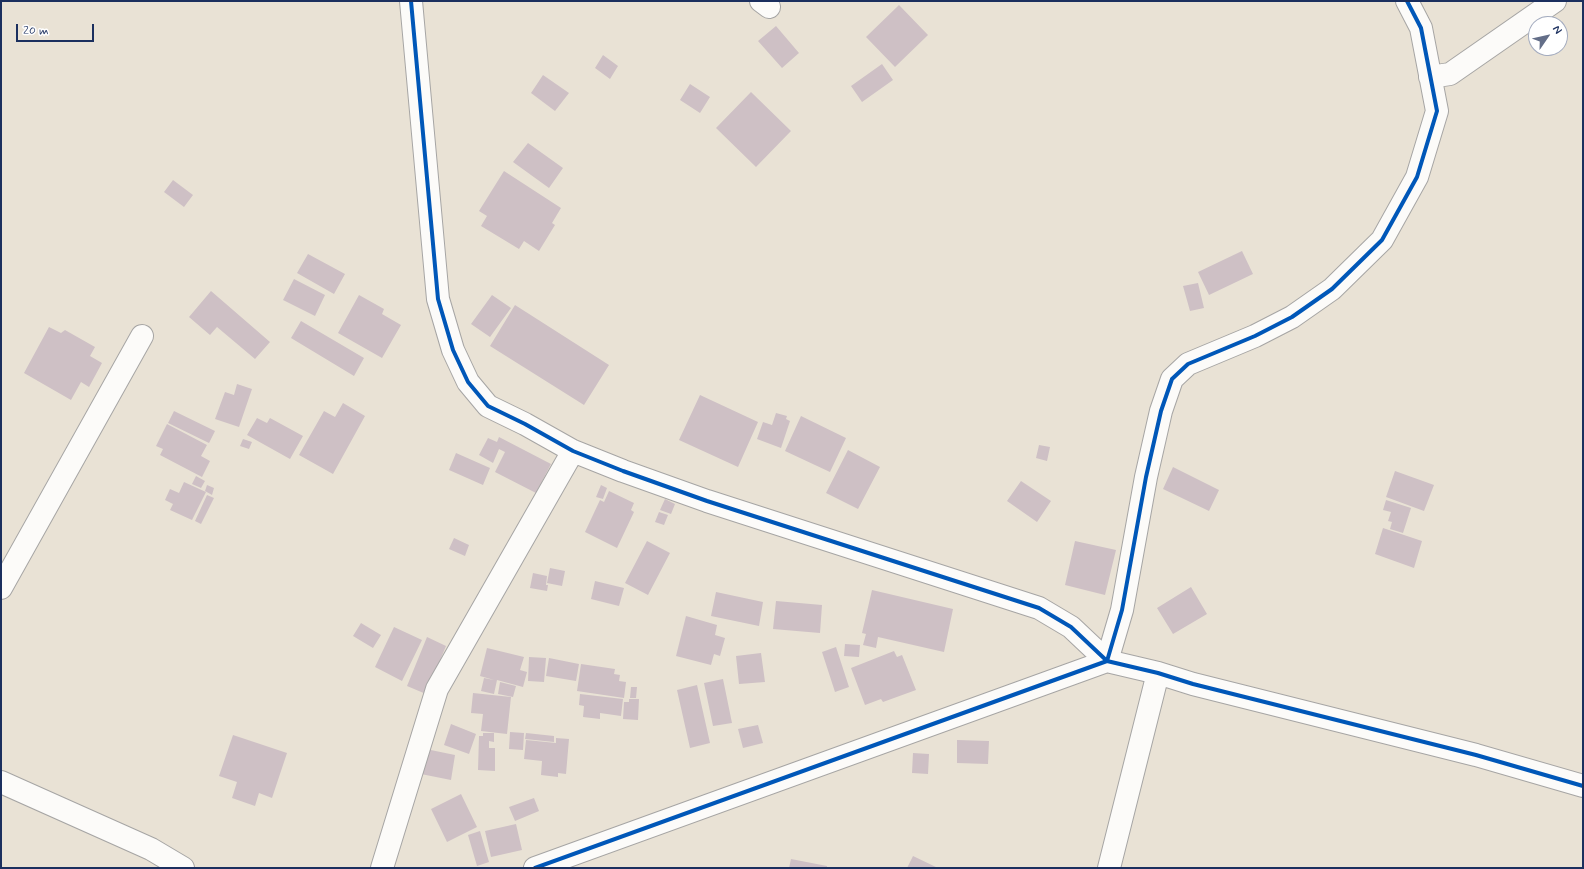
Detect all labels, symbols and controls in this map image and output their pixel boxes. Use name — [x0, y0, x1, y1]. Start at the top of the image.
scale bar — [18, 16, 96, 42]
north arrow — [1528, 16, 1568, 56]
text: 20 m — [23, 23, 49, 39]
text: N — [1549, 23, 1565, 37]

